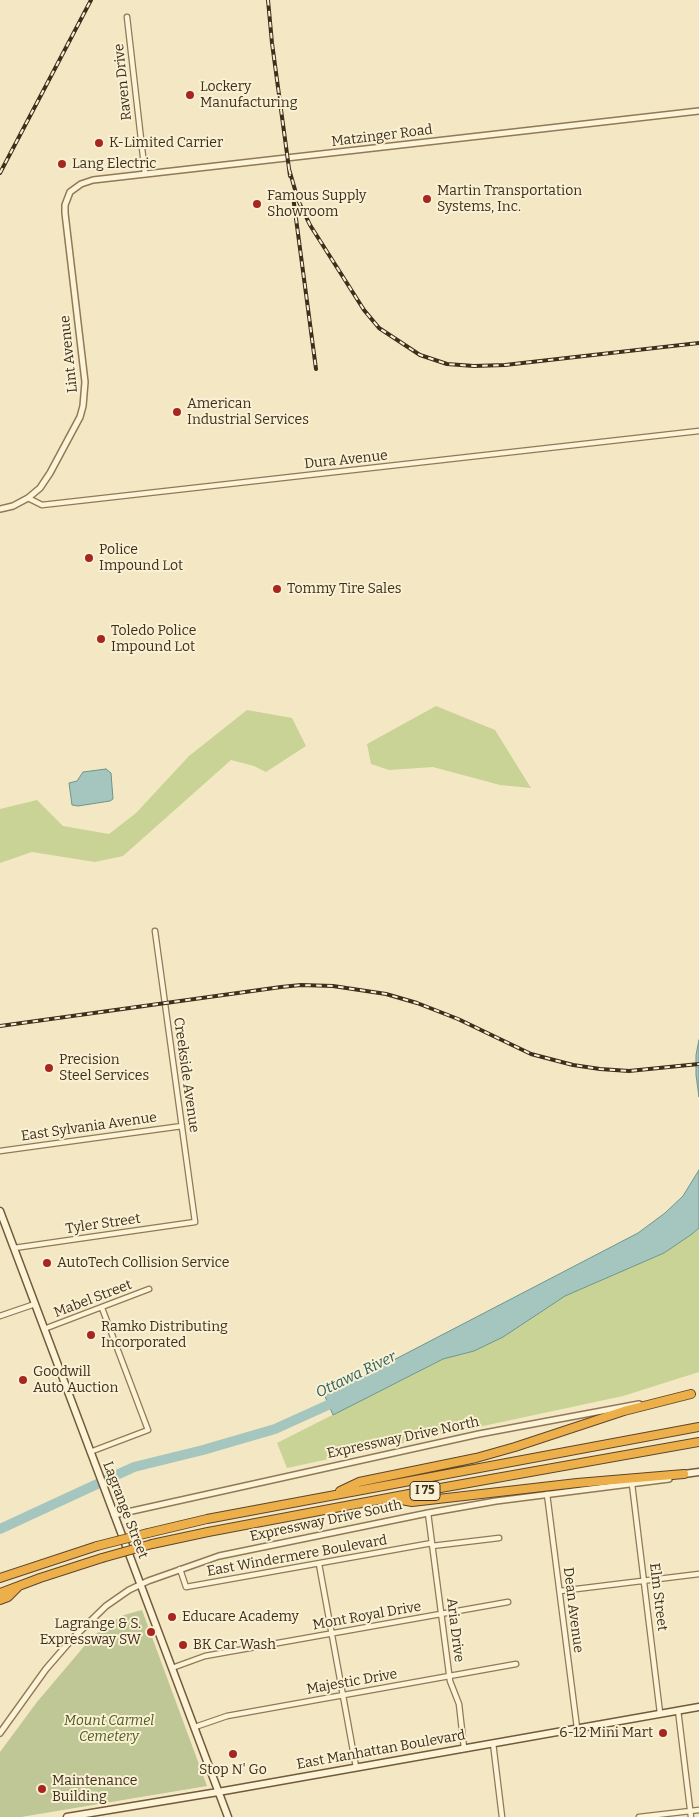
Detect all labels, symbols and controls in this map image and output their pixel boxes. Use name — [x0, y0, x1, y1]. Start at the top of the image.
street label: Raven Drive — [111, 43, 135, 121]
place label: Lockery Manufacturing — [200, 79, 297, 111]
marker: Lockery Manufacturing — [184, 89, 196, 101]
street label: Matzinger Road — [330, 121, 434, 151]
place label: K-Limited Carrier — [109, 135, 223, 151]
marker: K-Limited Carrier — [93, 137, 105, 149]
place label: Lang Electric — [72, 156, 157, 172]
marker: Lang Electric — [56, 158, 68, 170]
place label: Martin Transportation Systems, Inc. — [437, 183, 582, 216]
place label: Famous Supply Showroom — [267, 188, 366, 220]
marker: Martin Transportation Systems, Inc. — [421, 193, 433, 205]
marker: Famous Supply Showroom — [251, 198, 263, 210]
street label: Lint Avenue — [57, 315, 81, 393]
place label: American Industrial Services — [187, 396, 309, 428]
marker: American Industrial Services — [171, 406, 183, 418]
street label: Dura Avenue — [303, 447, 389, 473]
place label: Police Impound Lot — [99, 542, 183, 574]
marker: Police Impound Lot — [83, 552, 95, 564]
place label: Tommy Tire Sales — [287, 581, 402, 597]
marker: Tommy Tire Sales — [271, 583, 283, 595]
place label: Toledo Police Impound Lot — [111, 623, 196, 656]
marker: Toledo Police Impound Lot — [95, 633, 107, 645]
street label: Creekside Avenue — [170, 1016, 202, 1134]
place label: Precision Steel Services — [59, 1052, 149, 1084]
marker: Precision Steel Services — [43, 1062, 55, 1074]
street label: East Sylvania Avenue — [20, 1109, 158, 1145]
street label: Tyler Street — [64, 1210, 142, 1238]
place label: AutoTech Collision Service — [57, 1255, 229, 1271]
marker: AutoTech Collision Service — [41, 1257, 53, 1269]
street label: Mabel Street — [52, 1276, 134, 1322]
place label: Ramko Distributing Incorporated — [101, 1319, 228, 1351]
marker: Ramko Distributing Incorporated — [85, 1329, 97, 1341]
water label: Ottawa River — [313, 1348, 399, 1402]
place label: Goodwill Auto Auction — [33, 1364, 118, 1396]
marker: Goodwill Auto Auction — [17, 1374, 29, 1386]
street label: Expressway Drive North — [325, 1414, 481, 1462]
street label: Lagrange Street — [99, 1459, 151, 1561]
road number: I 75 — [410, 1482, 440, 1500]
street label: Expressway Drive South — [248, 1497, 404, 1545]
street label: East Windermere Boulevard — [206, 1532, 388, 1580]
street label: Elm Street — [645, 1562, 671, 1632]
street label: Dean Avenue — [559, 1566, 587, 1654]
street label: Aria Drive — [443, 1597, 467, 1663]
street label: Mont Royal Drive — [311, 1598, 423, 1634]
place label: Educare Academy — [182, 1609, 299, 1625]
marker: Educare Academy — [166, 1611, 178, 1623]
place label: Lagrange & S. Expressway SW — [40, 1616, 141, 1648]
marker: Lagrange & S. Expressway SW — [145, 1626, 157, 1638]
place label: BK Car Wash — [193, 1637, 276, 1653]
marker: BK Car Wash — [177, 1639, 189, 1651]
street label: Majestic Drive — [305, 1666, 399, 1698]
park label: Mount Carmel Cemetery — [64, 1713, 154, 1745]
place label: 6-12 Mini Mart — [559, 1725, 653, 1741]
street label: East Manhattan Boulevard — [295, 1727, 467, 1773]
marker: 6-12 Mini Mart — [657, 1727, 669, 1739]
marker: Stop N' Go — [227, 1748, 239, 1760]
place label: Stop N' Go — [199, 1762, 267, 1778]
place label: Maintenance Building — [52, 1773, 137, 1805]
marker: Maintenance Building — [36, 1783, 48, 1795]

